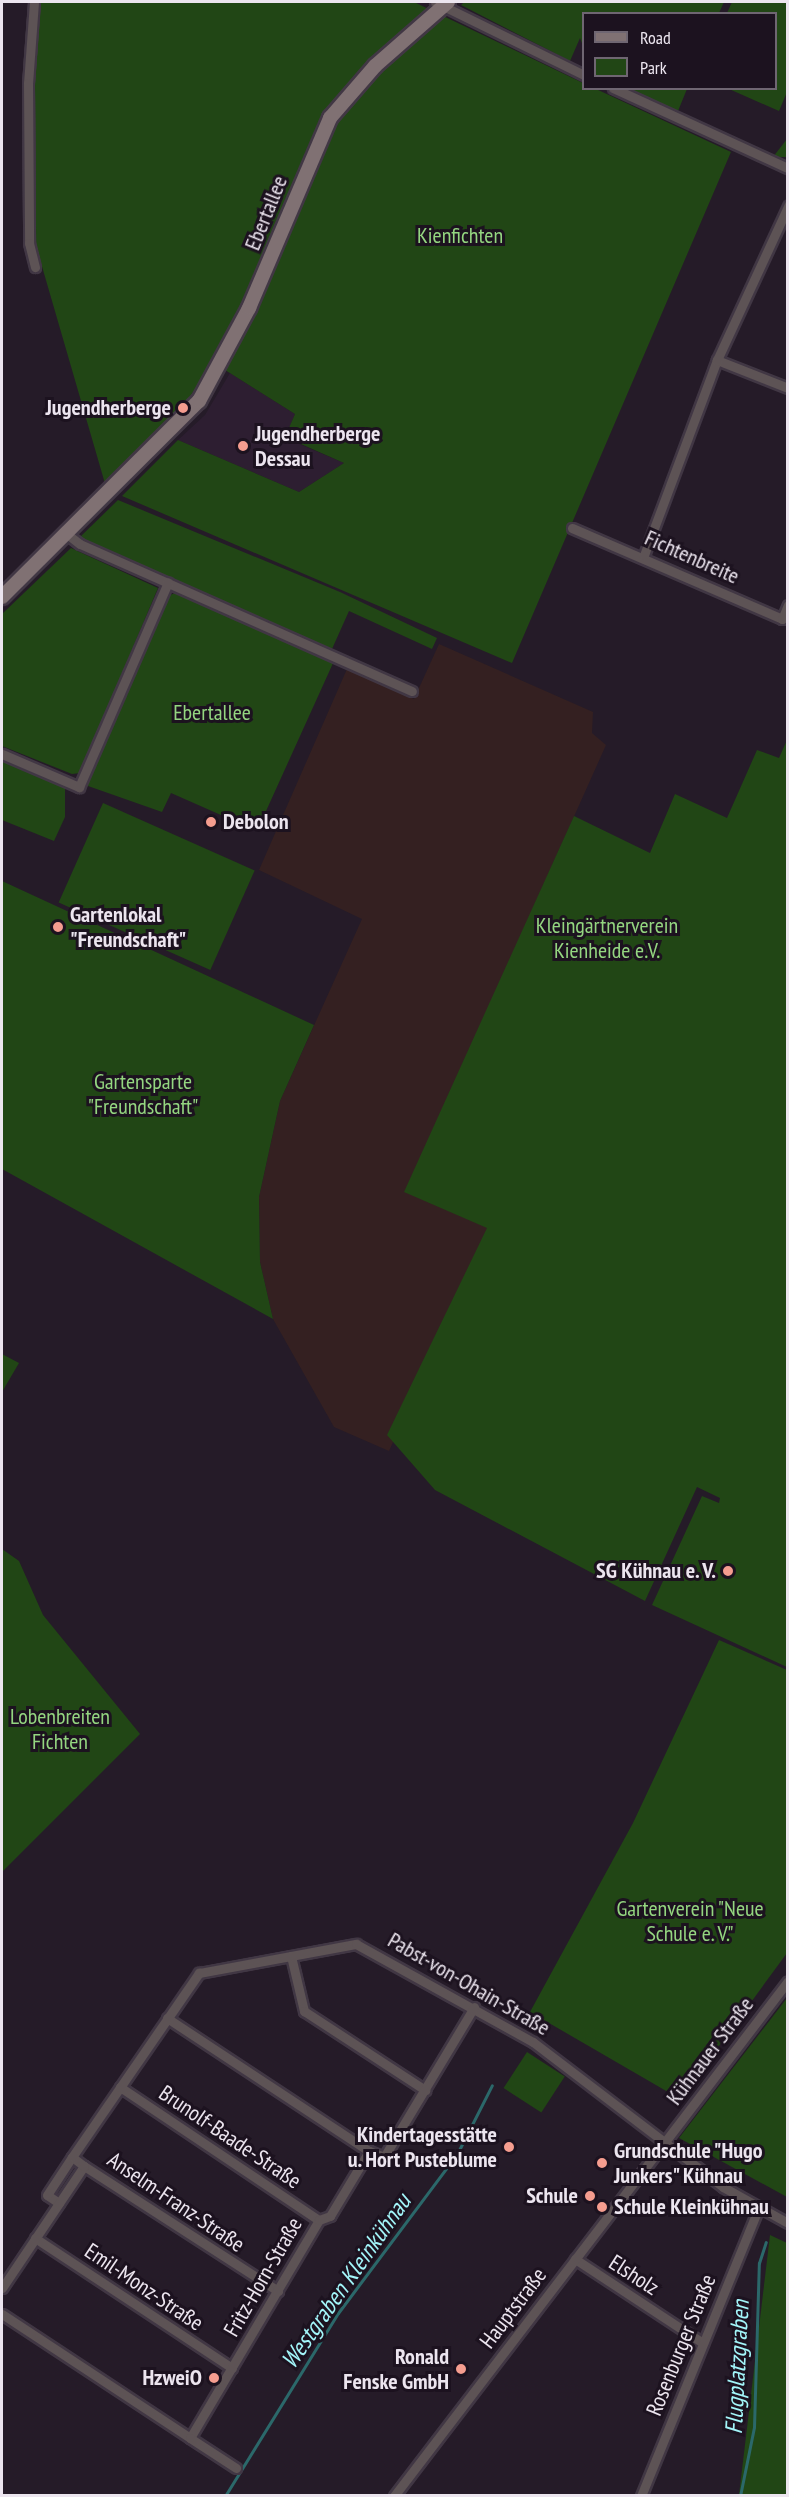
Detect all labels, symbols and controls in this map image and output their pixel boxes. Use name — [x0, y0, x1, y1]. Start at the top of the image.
legend — [582, 12, 777, 90]
text: Road — [640, 26, 671, 49]
text: Park — [640, 56, 667, 79]
street label: Ebertallee — [239, 172, 293, 254]
park label: Kienfichten — [417, 223, 503, 249]
place label: Jugendherberge — [45, 395, 171, 421]
marker: Jugendherberge — [176, 401, 190, 415]
place label: Jugendherberge Dessau — [255, 420, 381, 472]
marker: Jugendherberge Dessau — [236, 439, 250, 453]
street label: Fichtenbreite — [641, 525, 743, 589]
park label: Ebertallee — [173, 700, 251, 726]
place label: Debolon — [223, 809, 289, 835]
marker: Debolon — [204, 815, 218, 829]
place label: Gartenlokal "Freundschaft" — [70, 901, 186, 952]
park label: Kleingärtnerverein Kienheide e.V. — [536, 912, 678, 963]
marker: Gartenlokal "Freundschaft" — [51, 920, 65, 934]
park label: Gartensparte "Freundschaft" — [88, 1068, 198, 1120]
place label: SG Kühnau e. V. — [594, 1558, 716, 1584]
marker: SG Kühnau e. V. — [721, 1564, 735, 1578]
park label: Lobenbreiten Fichten — [10, 1703, 110, 1754]
park label: Gartenverein "Neue Schule e. V." — [616, 1895, 764, 1946]
street label: Pabst-von-Ohain-Straße — [383, 1927, 555, 2041]
street label: Kühnauer Straße — [661, 1992, 759, 2110]
street label: Brunolf-Baade-Straße — [154, 2080, 306, 2194]
place label: Kindertagesstätte u. Hort Pusteblume — [346, 2121, 497, 2172]
place label: Grundschule "Hugo Junkers" Kühnau — [614, 2137, 764, 2188]
marker: Kindertagesstätte u. Hort Pusteblume — [502, 2140, 516, 2154]
street label: Anselm-Franz-Straße — [102, 2146, 250, 2258]
marker: Grundschule "Hugo Junkers" Kühnau — [595, 2156, 609, 2170]
place label: Schule — [526, 2183, 578, 2209]
water label: Westgraben Kleinkühnau — [275, 2188, 417, 2374]
marker: Schule — [583, 2189, 597, 2203]
place label: Schule Kleinkühnau — [614, 2194, 769, 2220]
marker: Schule Kleinkühnau — [595, 2200, 609, 2214]
street label: Fritz-Horn-Straße — [218, 2213, 308, 2341]
street label: Emil-Monz-Straße — [80, 2238, 208, 2336]
street label: Elsholz — [604, 2249, 664, 2301]
street label: Hauptstraße — [474, 2263, 552, 2353]
street label: Rosenburger Straße — [641, 2271, 721, 2419]
water label: Flugplatzgraben — [719, 2299, 755, 2435]
place label: Ronald Fenske GmbH — [343, 2343, 449, 2394]
marker: Ronald Fenske GmbH — [454, 2362, 468, 2376]
place label: HzweiO — [142, 2365, 202, 2391]
marker: HzweiO — [207, 2371, 221, 2385]

